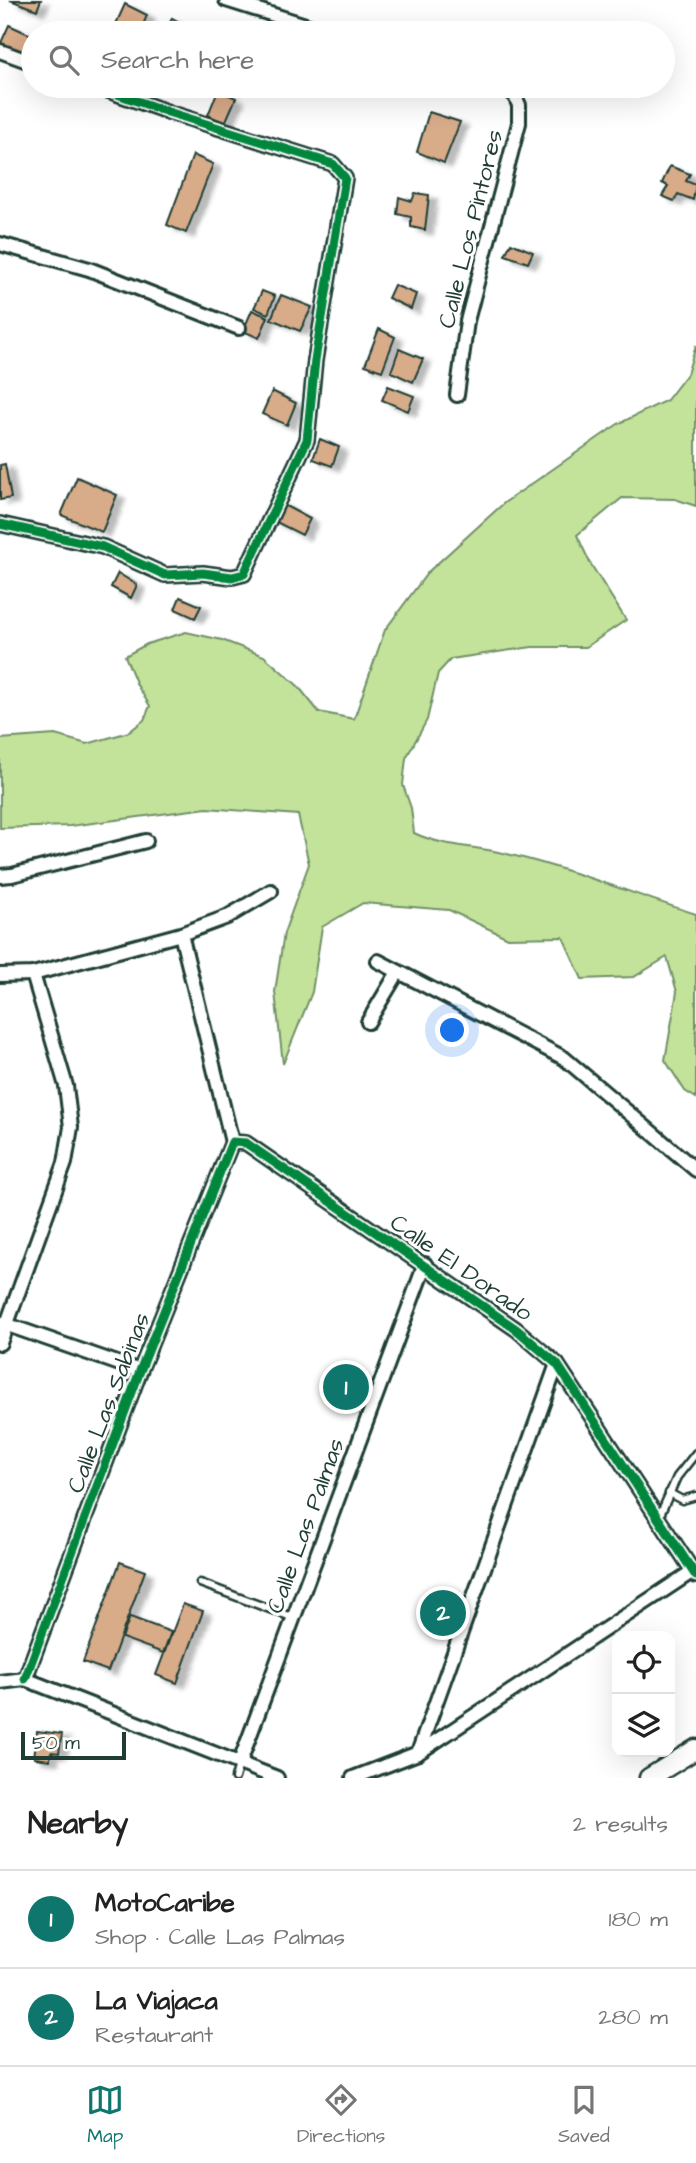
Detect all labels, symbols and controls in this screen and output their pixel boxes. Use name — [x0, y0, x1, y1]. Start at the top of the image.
search box — [21, 21, 675, 98]
icon: search — [45, 41, 83, 79]
text: Search here — [101, 42, 254, 78]
street label: Calle Los Pintores — [430, 126, 512, 332]
your location — [435, 1013, 469, 1047]
street label: Calle El Dorado — [383, 1206, 540, 1330]
street label: Calle Las Sabinas — [59, 1308, 159, 1498]
pin: 1 — [323, 1361, 369, 1413]
street label: Calle Las Palmas — [259, 1434, 353, 1618]
pin: 2 — [420, 1587, 466, 1639]
map controls — [612, 1631, 675, 1757]
button: locate — [612, 1631, 675, 1694]
button: layers — [612, 1694, 675, 1757]
scale bar — [21, 1729, 126, 1761]
text: 50 m — [32, 1730, 80, 1757]
text: Nearby — [28, 1803, 128, 1845]
text: 2 results — [573, 1808, 668, 1840]
text: MotoCaribe — [95, 1885, 235, 1921]
text: 1 — [50, 1903, 52, 1935]
text: 180 m — [609, 1903, 668, 1935]
text: Shop · Calle Las Palmas — [95, 1921, 345, 1953]
text: La Viajaca — [95, 1983, 218, 2019]
text: 2 — [44, 2001, 58, 2033]
text: 280 m — [598, 2001, 668, 2033]
text: Restaurant — [95, 2019, 213, 2051]
tab: Map — [86, 2081, 124, 2150]
tab: Directions — [297, 2081, 385, 2150]
tab: Saved — [558, 2081, 610, 2150]

